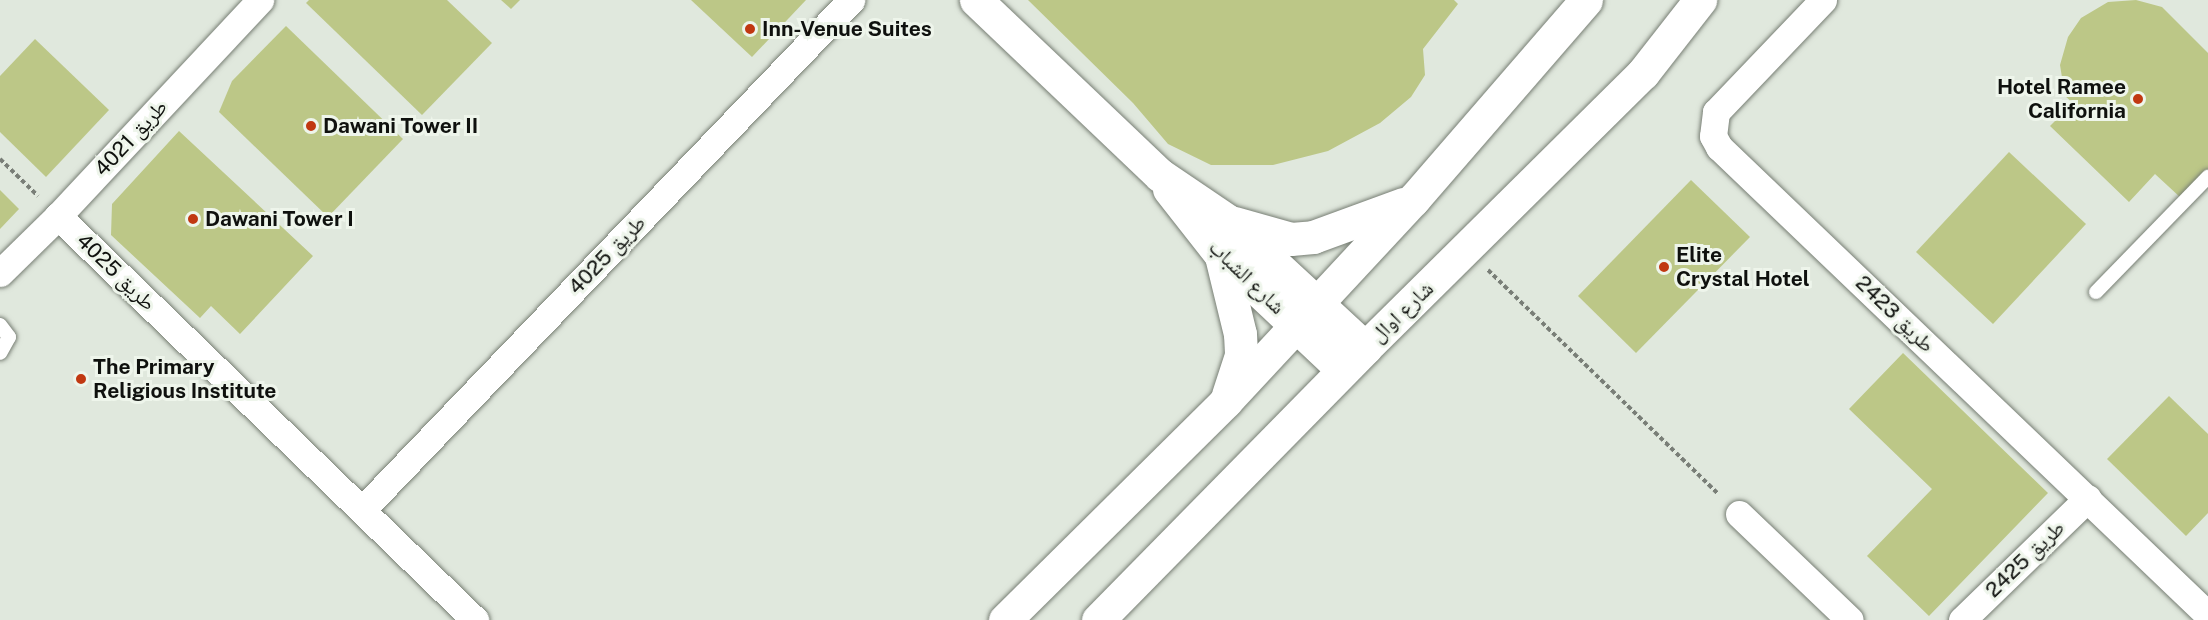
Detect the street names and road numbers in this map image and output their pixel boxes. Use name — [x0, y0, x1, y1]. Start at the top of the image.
street label: طريق 4021 — [89, 95, 173, 181]
street label: طريق 4025 — [563, 210, 651, 300]
street label: طريق 4025 — [71, 228, 161, 316]
street label: شارع الشباب — [1204, 235, 1290, 319]
street label: طريق 2423 — [1850, 270, 1940, 358]
street label: شارع اوال — [1365, 276, 1439, 348]
street label: طريق 2425 — [1980, 515, 2070, 603]

